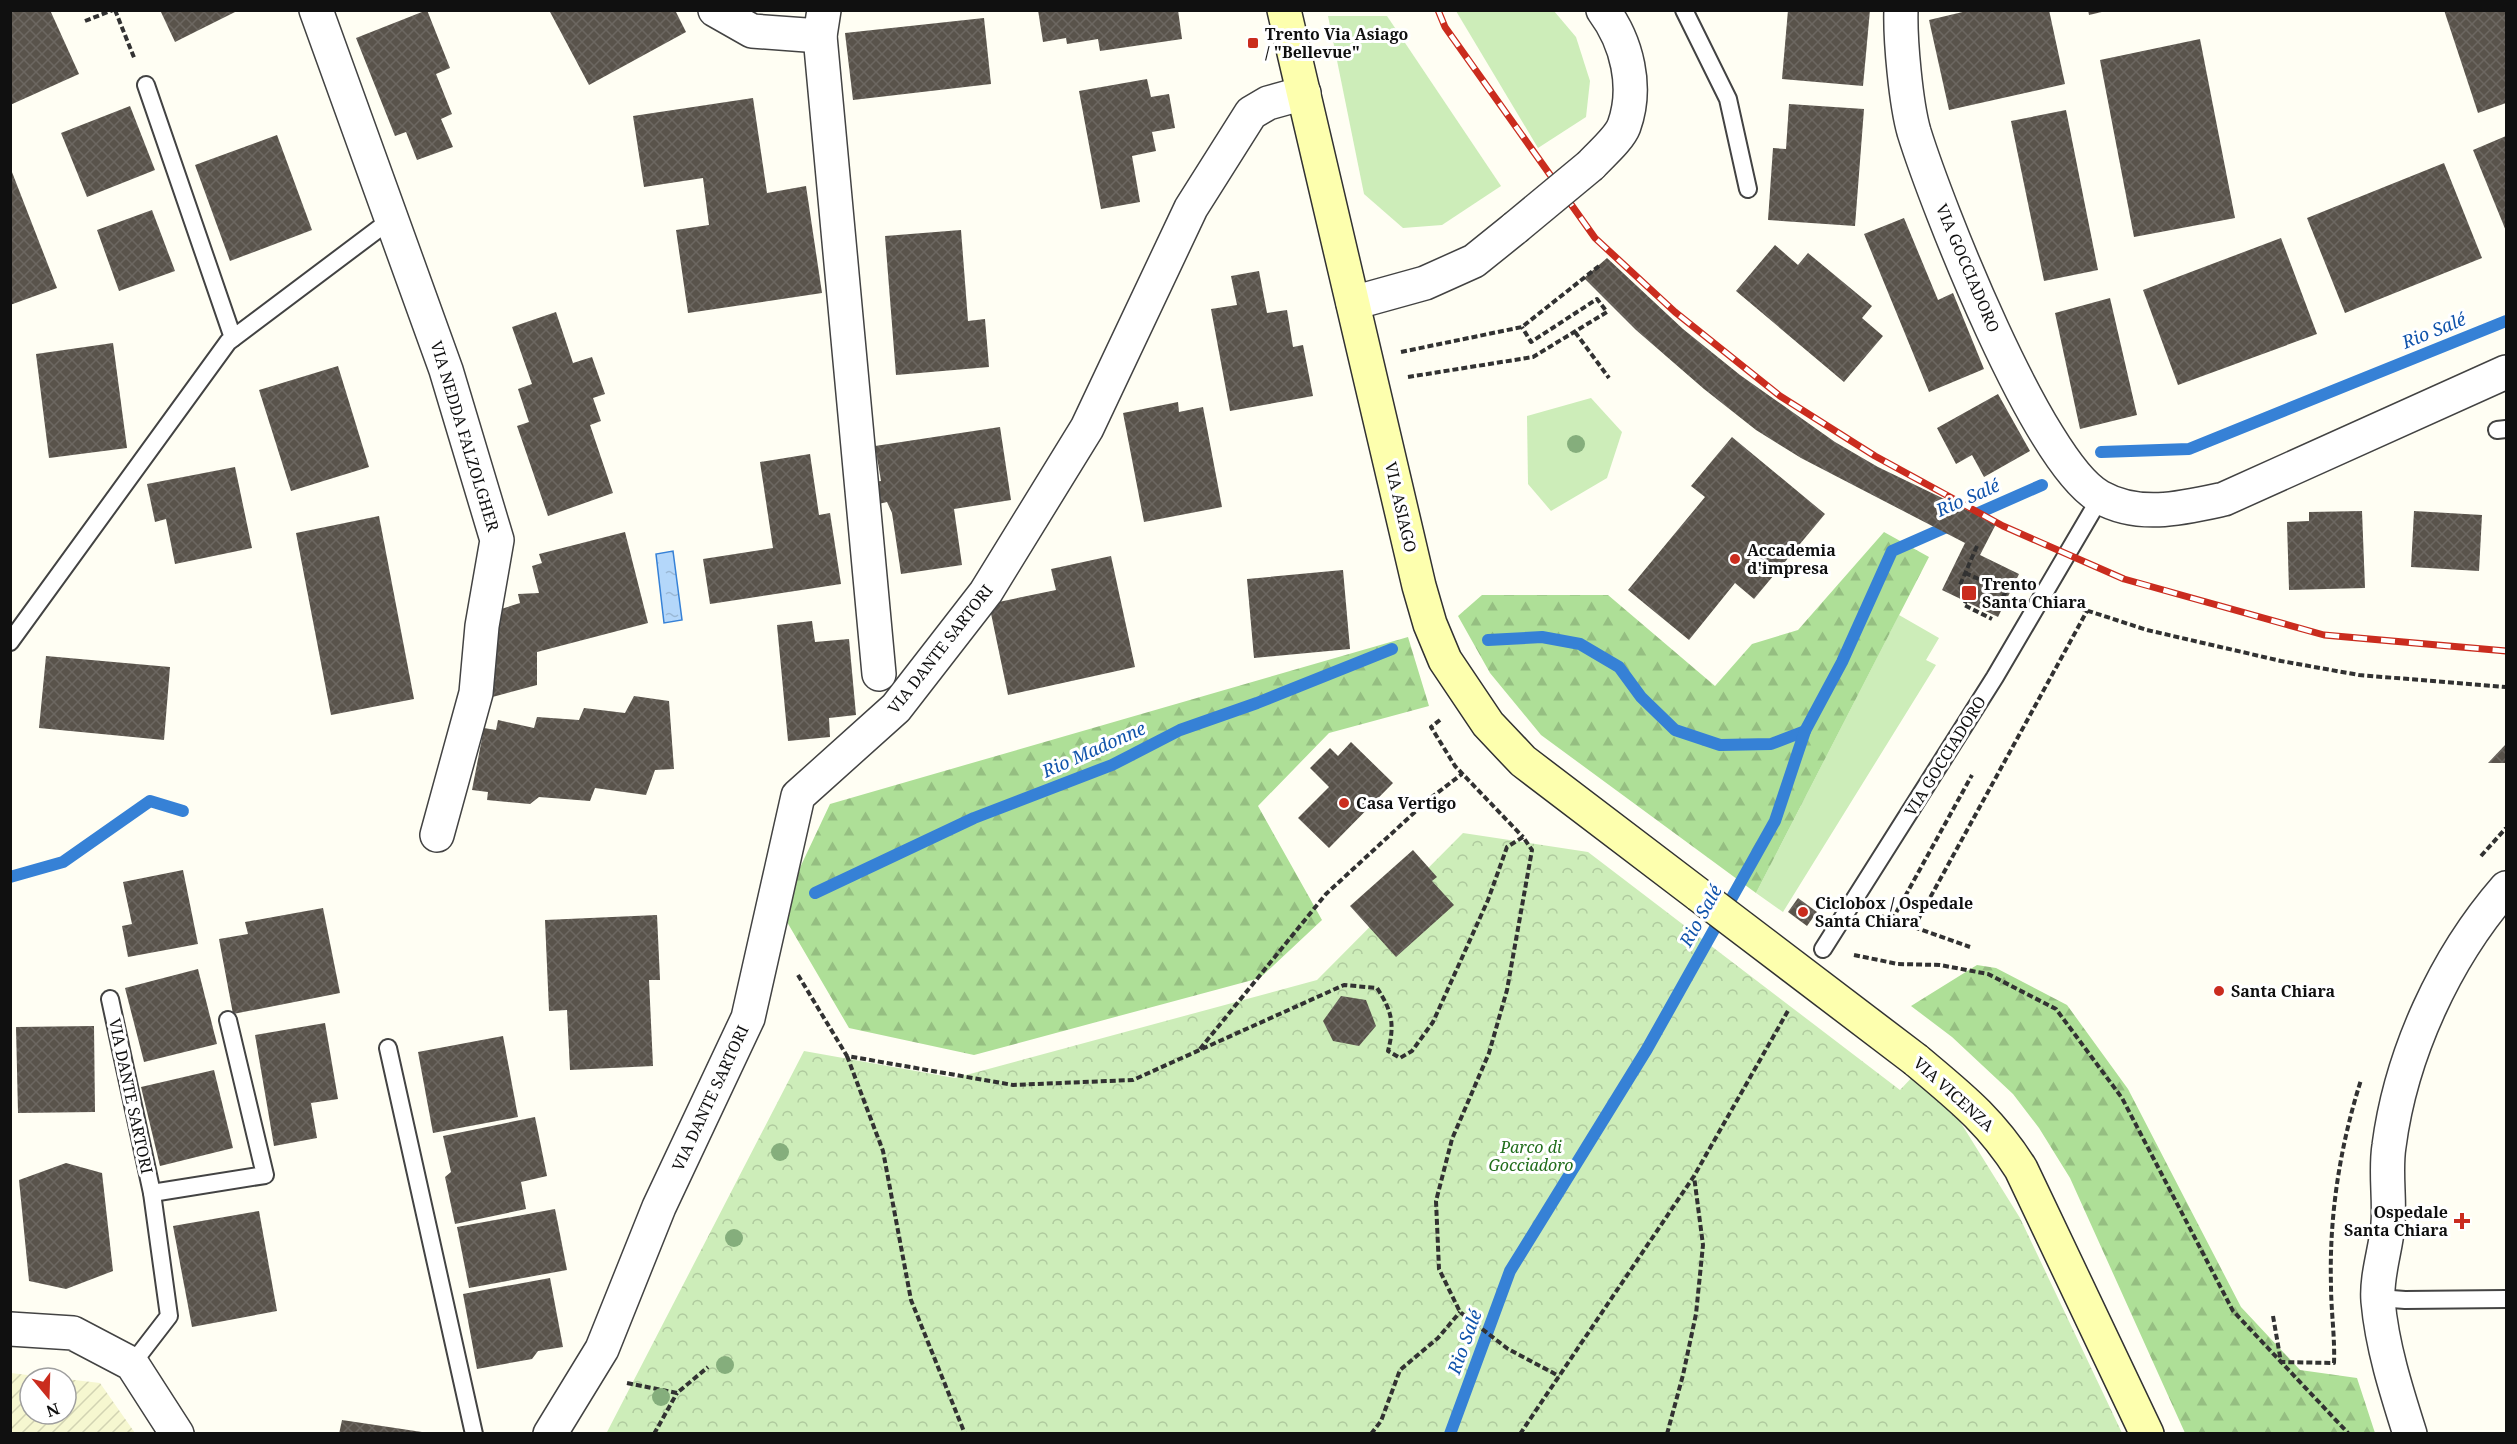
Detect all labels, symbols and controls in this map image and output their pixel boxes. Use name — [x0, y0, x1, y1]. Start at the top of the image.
place label: Trento Via Asiago / "Bellevue" — [1265, 23, 1409, 63]
marker: Trento Via Asiago / "Bellevue" — [1246, 36, 1260, 50]
street label: VIA GOCCIADORO — [1931, 200, 2005, 336]
water label: Rio Salé — [2397, 306, 2470, 354]
street label: VIA NEDDA FALZOLGHER — [426, 338, 505, 534]
street label: VIA ASIAGO — [1380, 460, 1422, 554]
water label: Rio Salé — [1931, 472, 2004, 522]
place label: Accademia d'impresa — [1747, 539, 1836, 579]
marker: Accademia d'impresa — [1728, 552, 1742, 566]
place label: Trento Santa Chiara — [1982, 573, 2086, 613]
street label: VIA DANTE SARTORI — [883, 580, 998, 718]
marker: Trento Santa Chiara — [1960, 584, 1978, 602]
street label: VIA GOCCIADORO — [1899, 692, 1991, 820]
water label: Rio Madonne — [1037, 716, 1149, 783]
place label: Casa Vertigo — [1356, 792, 1457, 814]
marker: Casa Vertigo — [1337, 796, 1351, 810]
water label: Rio Salé — [1673, 879, 1727, 952]
place label: Ciclobox / Ospedale Santa Chiara — [1815, 892, 1973, 932]
marker: Ciclobox / Ospedale Santa Chiara — [1796, 905, 1810, 919]
place label: Santa Chiara — [2231, 980, 2335, 1002]
marker: Santa Chiara — [2212, 984, 2226, 998]
street label: VIA DANTE SARTORI — [104, 1016, 158, 1176]
street label: VIA DANTE SARTORI — [667, 1021, 753, 1174]
street label: VIA VICENZA — [1909, 1052, 2000, 1137]
park label: Parco di Gocciadoro — [1488, 1136, 1574, 1176]
place label: Ospedale Santa Chiara — [2344, 1201, 2448, 1241]
marker: Ospedale Santa Chiara — [2453, 1212, 2471, 1230]
water label: Rio Salé — [1441, 1305, 1487, 1378]
north arrow — [18, 1366, 78, 1426]
text: N — [43, 1398, 62, 1423]

